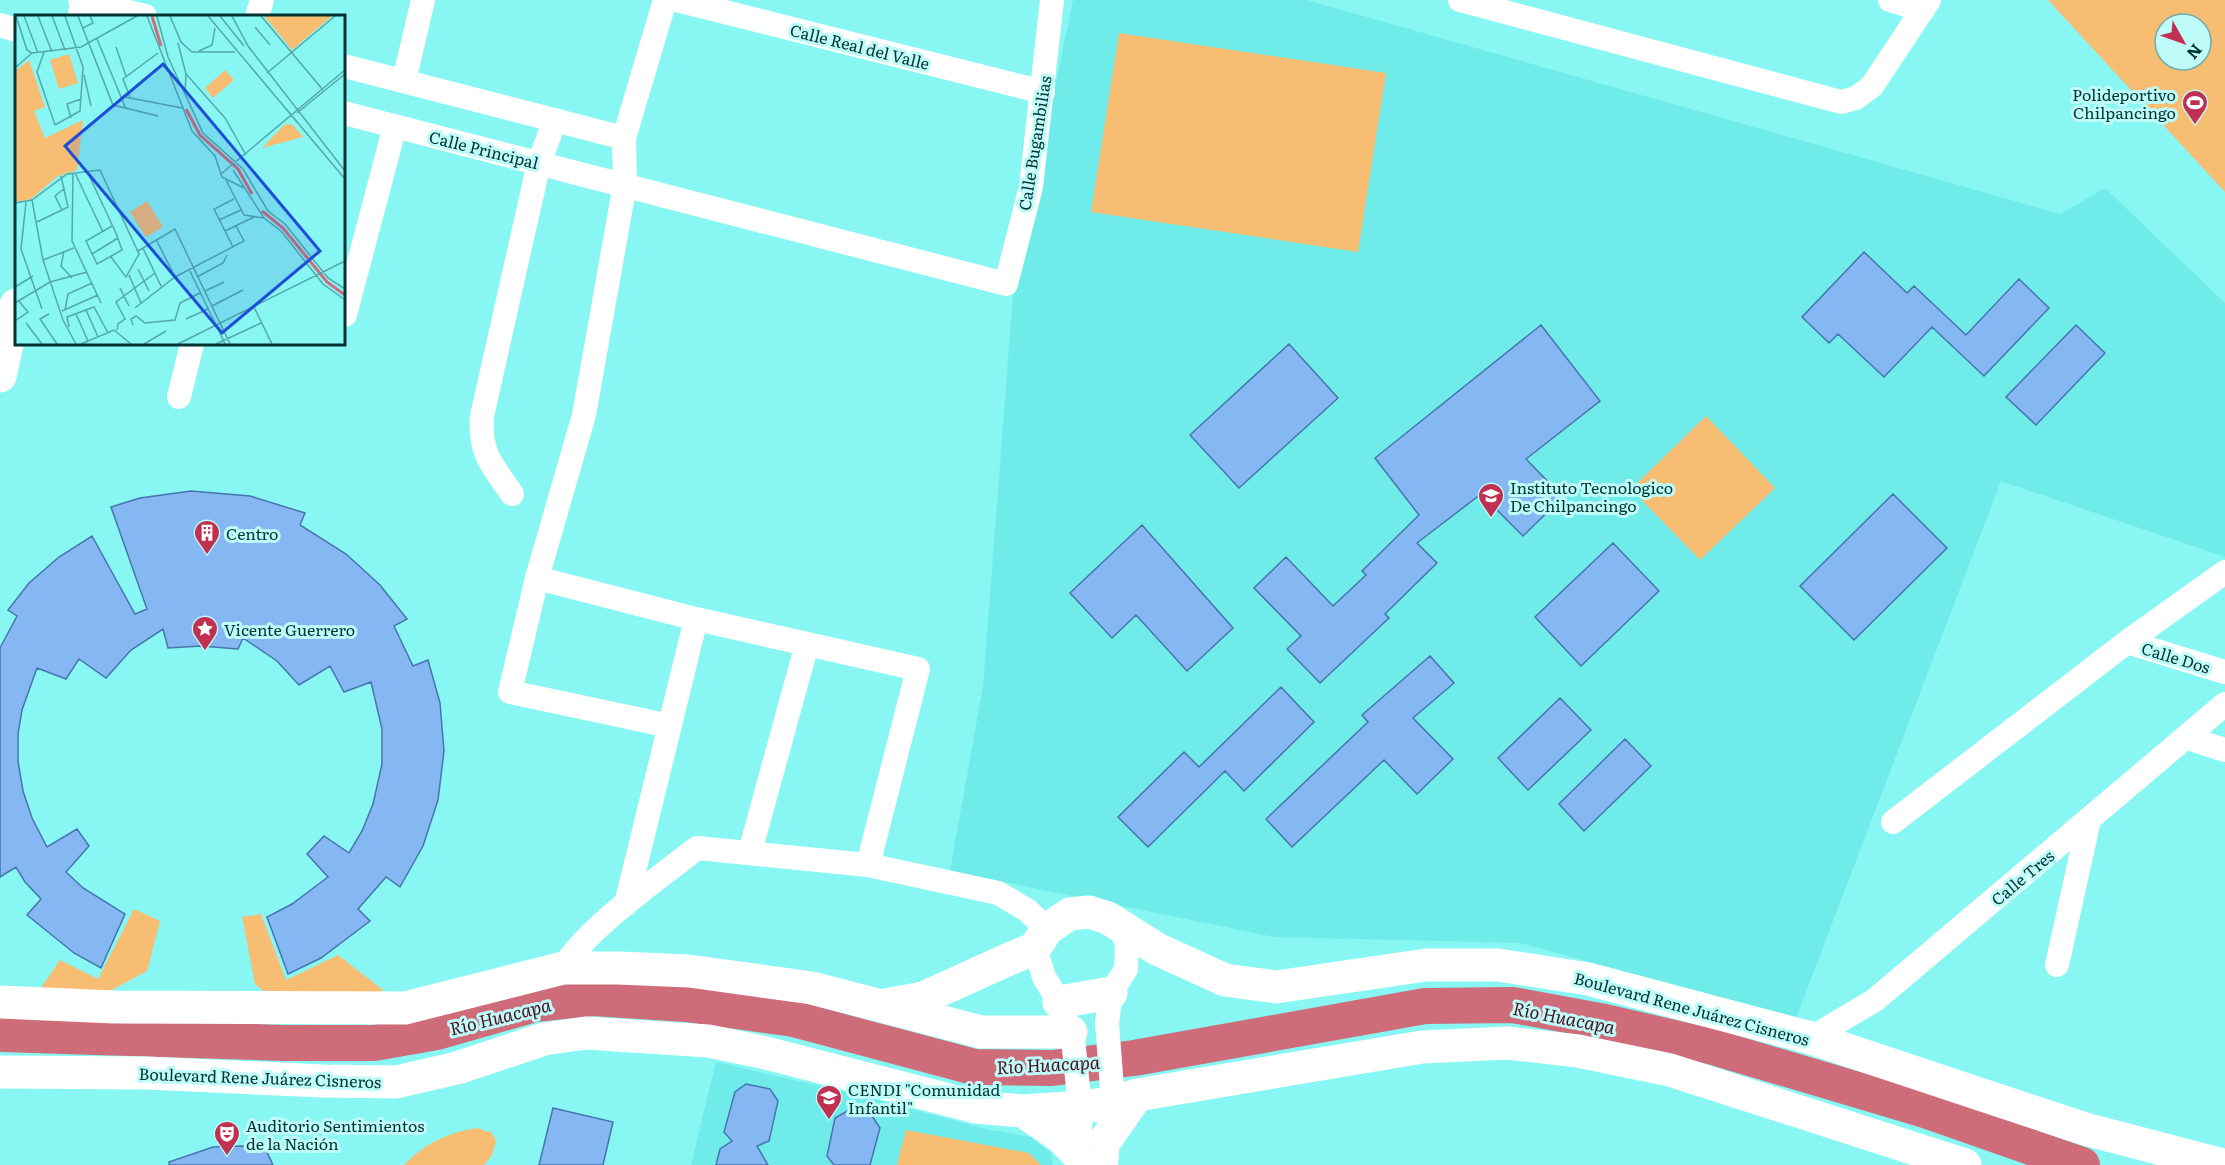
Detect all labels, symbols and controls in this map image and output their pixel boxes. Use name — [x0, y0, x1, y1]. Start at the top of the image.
north arrow — [2153, 12, 2213, 72]
inset map — [15, 15, 345, 345]
street label: Calle Real del Valle — [788, 17, 932, 75]
text: N — [2182, 39, 2209, 65]
street label: Calle Bugambilias — [1012, 74, 1056, 212]
place label: Polideportivo Chilpancingo — [2072, 82, 2176, 124]
sports icon: Polideportivo Chilpancingo — [2180, 88, 2210, 126]
street label: Calle Principal — [427, 124, 541, 174]
place label: Instituto Tecnologico De Chilpancingo — [1510, 475, 1673, 517]
school or university icon: Instituto Tecnologico De Chilpancingo — [1476, 481, 1506, 519]
building icon: Centro — [192, 518, 222, 556]
place label: Centro — [226, 521, 278, 545]
place icon: Vicente Guerrero — [190, 614, 220, 652]
place label: Vicente Guerrero — [224, 617, 355, 641]
street label: Calle Dos — [2139, 635, 2213, 679]
street label: Calle Tres — [1985, 843, 2059, 911]
street label: Boulevard Rene Juárez Cisneros — [1572, 965, 1812, 1051]
water label: Río Huacapa — [446, 990, 554, 1042]
water label: Río Huacapa — [1511, 994, 1618, 1040]
water label: Río Huacapa — [996, 1048, 1101, 1080]
street label: Boulevard Rene Juárez Cisneros — [138, 1061, 382, 1093]
place label: CENDI "Comunidad Infantil" — [848, 1077, 1000, 1119]
school or university icon: CENDI "Comunidad Infantil" — [814, 1083, 844, 1121]
place label: Auditorio Sentimientos de la Nación — [246, 1113, 424, 1155]
theatre icon: Auditorio Sentimientos de la Nación — [212, 1119, 242, 1157]

